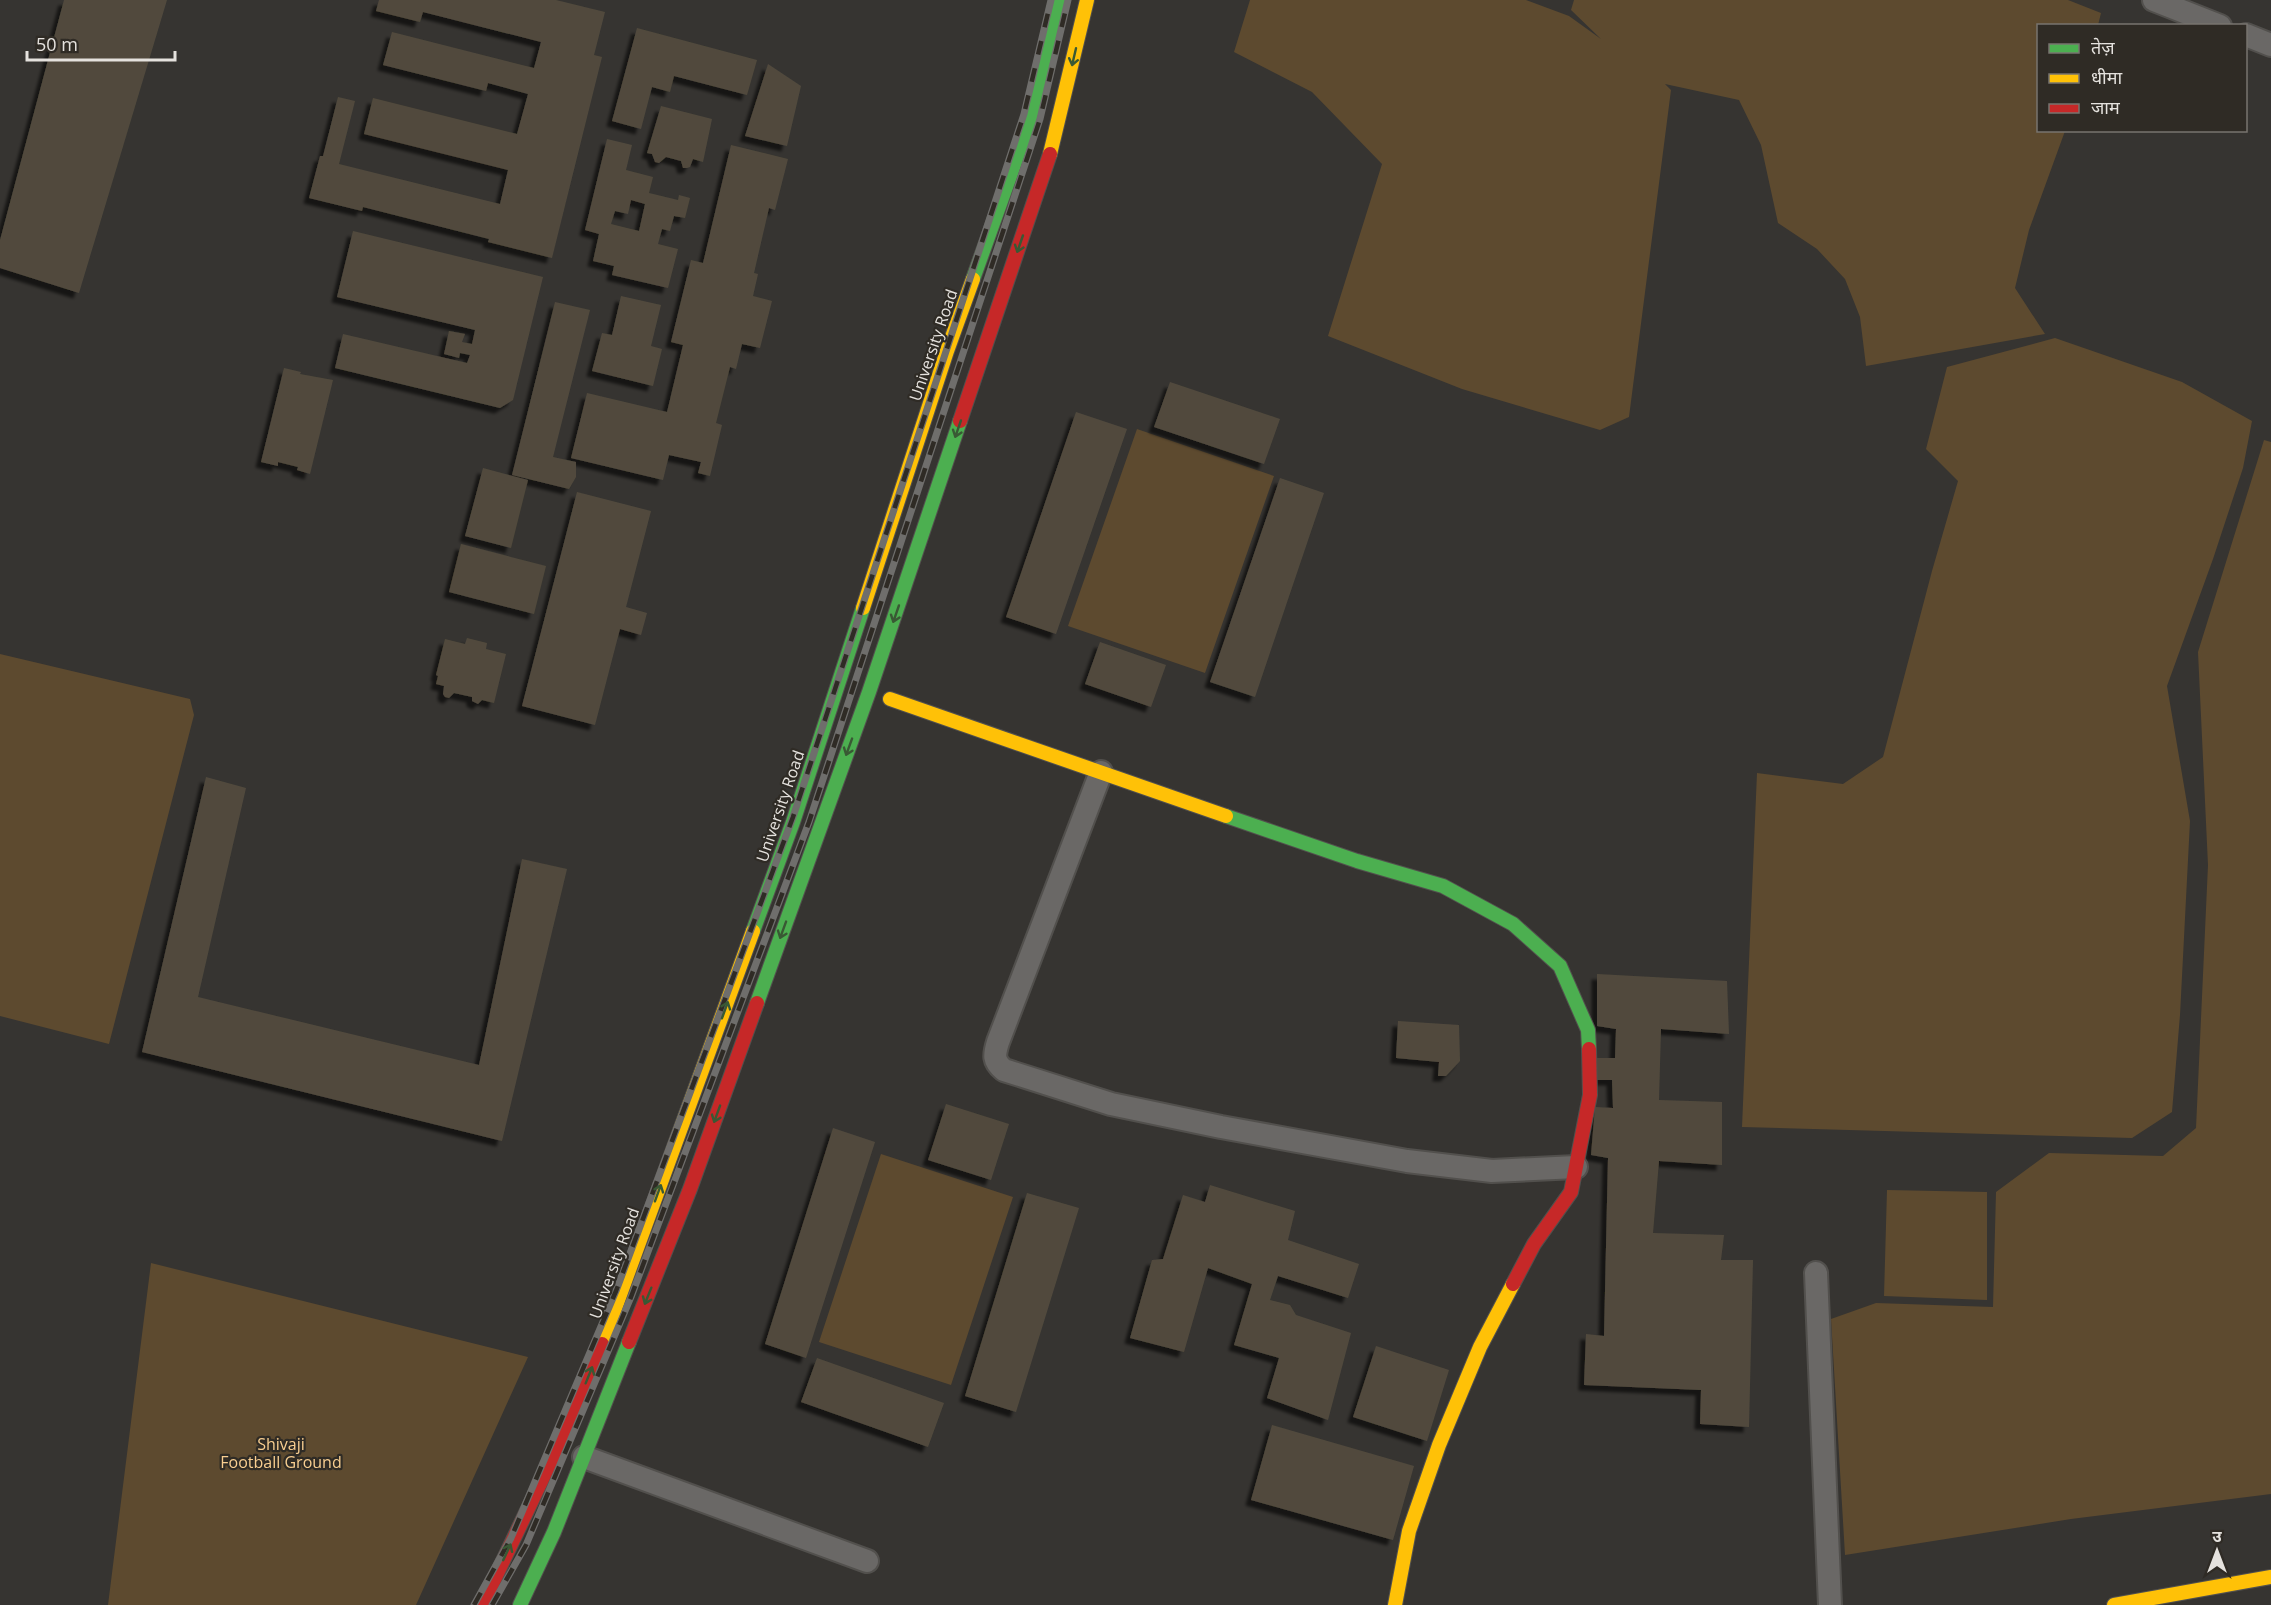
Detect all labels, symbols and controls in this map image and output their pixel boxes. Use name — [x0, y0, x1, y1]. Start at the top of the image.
scale bar — [27, 24, 176, 62]
legend — [2037, 24, 2247, 132]
text: 50 m — [36, 32, 78, 56]
text: तेज़ — [2091, 35, 2115, 59]
one-way arrow — [1068, 47, 1079, 66]
text: धीमा — [2091, 65, 2122, 89]
text: जाम — [2091, 95, 2121, 119]
one-way arrow — [1013, 234, 1024, 253]
street label: University Road — [904, 286, 962, 404]
one-way arrow — [951, 419, 962, 438]
one-way arrow — [889, 604, 900, 623]
one-way arrow — [843, 737, 854, 756]
street label: University Road — [751, 747, 809, 865]
one-way arrow — [777, 921, 788, 939]
one-way arrow — [721, 1001, 732, 1020]
one-way arrow — [711, 1104, 722, 1123]
one-way arrow — [653, 1184, 664, 1203]
street label: University Road — [584, 1204, 644, 1322]
one-way arrow — [641, 1286, 652, 1305]
one-way arrow — [584, 1367, 595, 1385]
park label: Shivaji Football Ground — [220, 1433, 342, 1473]
north arrow — [2187, 1521, 2247, 1581]
text: उ — [2212, 1525, 2222, 1547]
one-way arrow — [501, 1544, 513, 1562]

